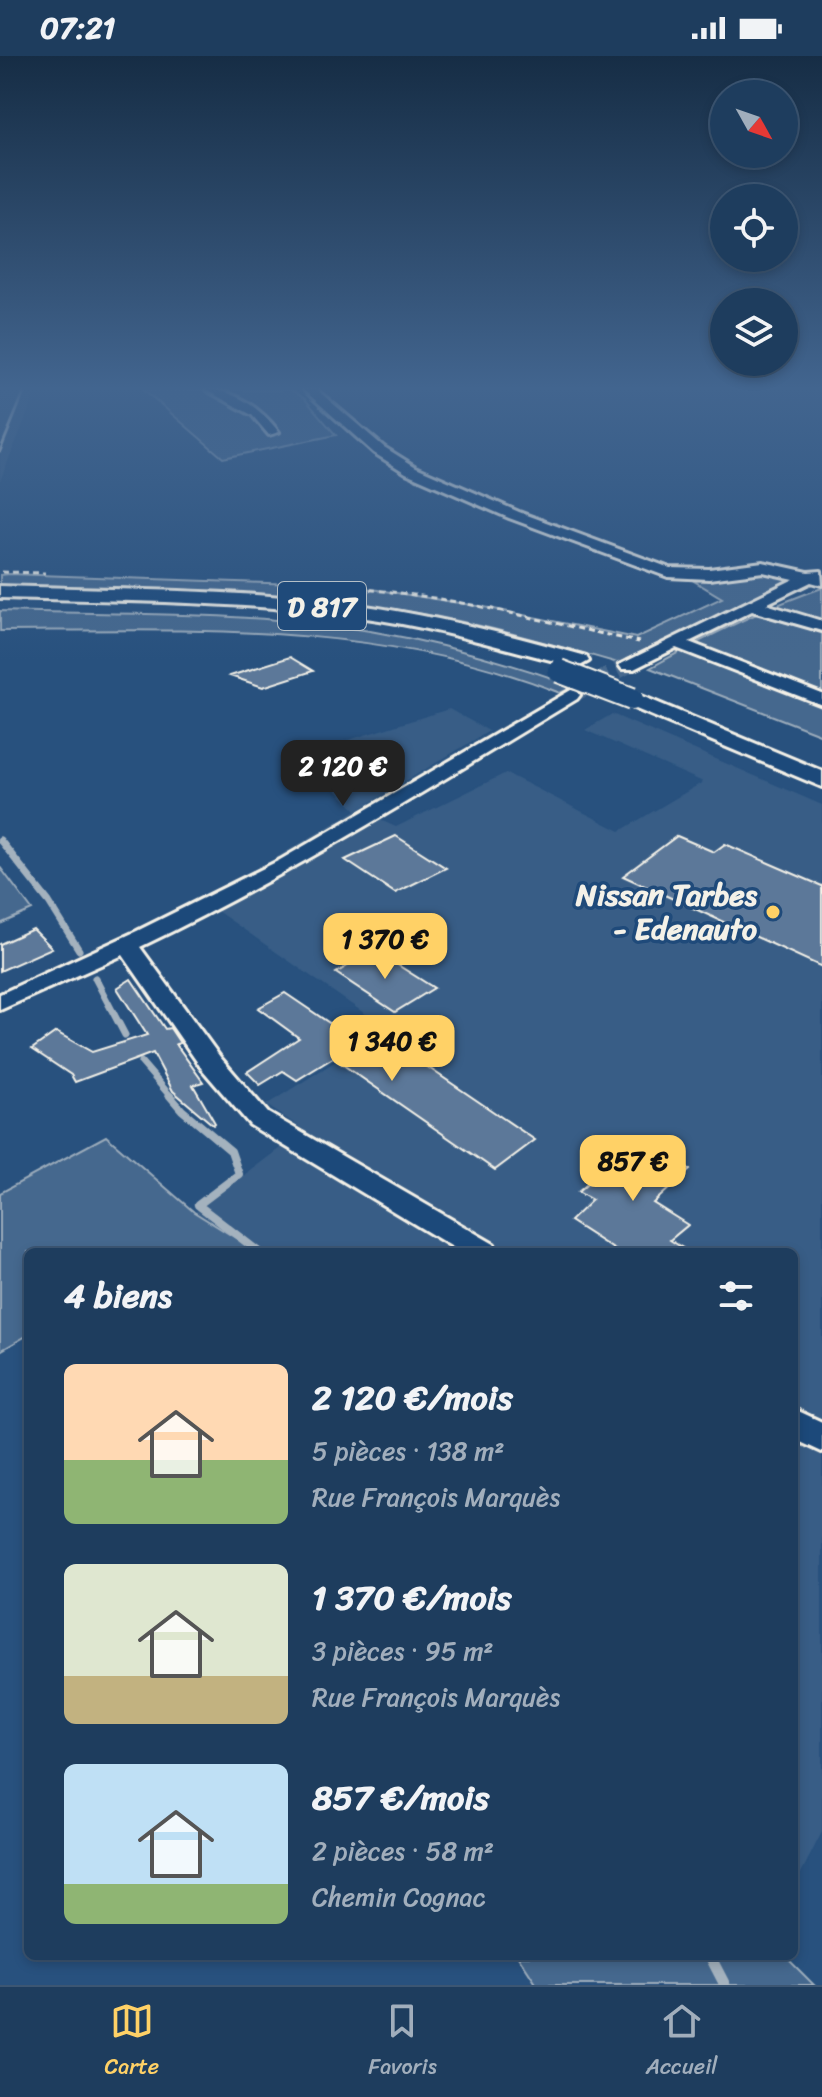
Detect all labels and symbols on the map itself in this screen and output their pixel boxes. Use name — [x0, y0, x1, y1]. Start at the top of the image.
north arrow — [710, 80, 798, 168]
road number: D 817 — [278, 582, 366, 630]
pin: 2 120 € — [269, 740, 417, 808]
place label: Nissan Tarbes - Edenauto — [575, 868, 758, 956]
marker: Nissan Tarbes - Edenauto — [764, 903, 782, 921]
pin: 1 370 € — [311, 913, 459, 981]
pin: 1 340 € — [318, 1015, 466, 1083]
pin: 857 € — [577, 1135, 689, 1203]

